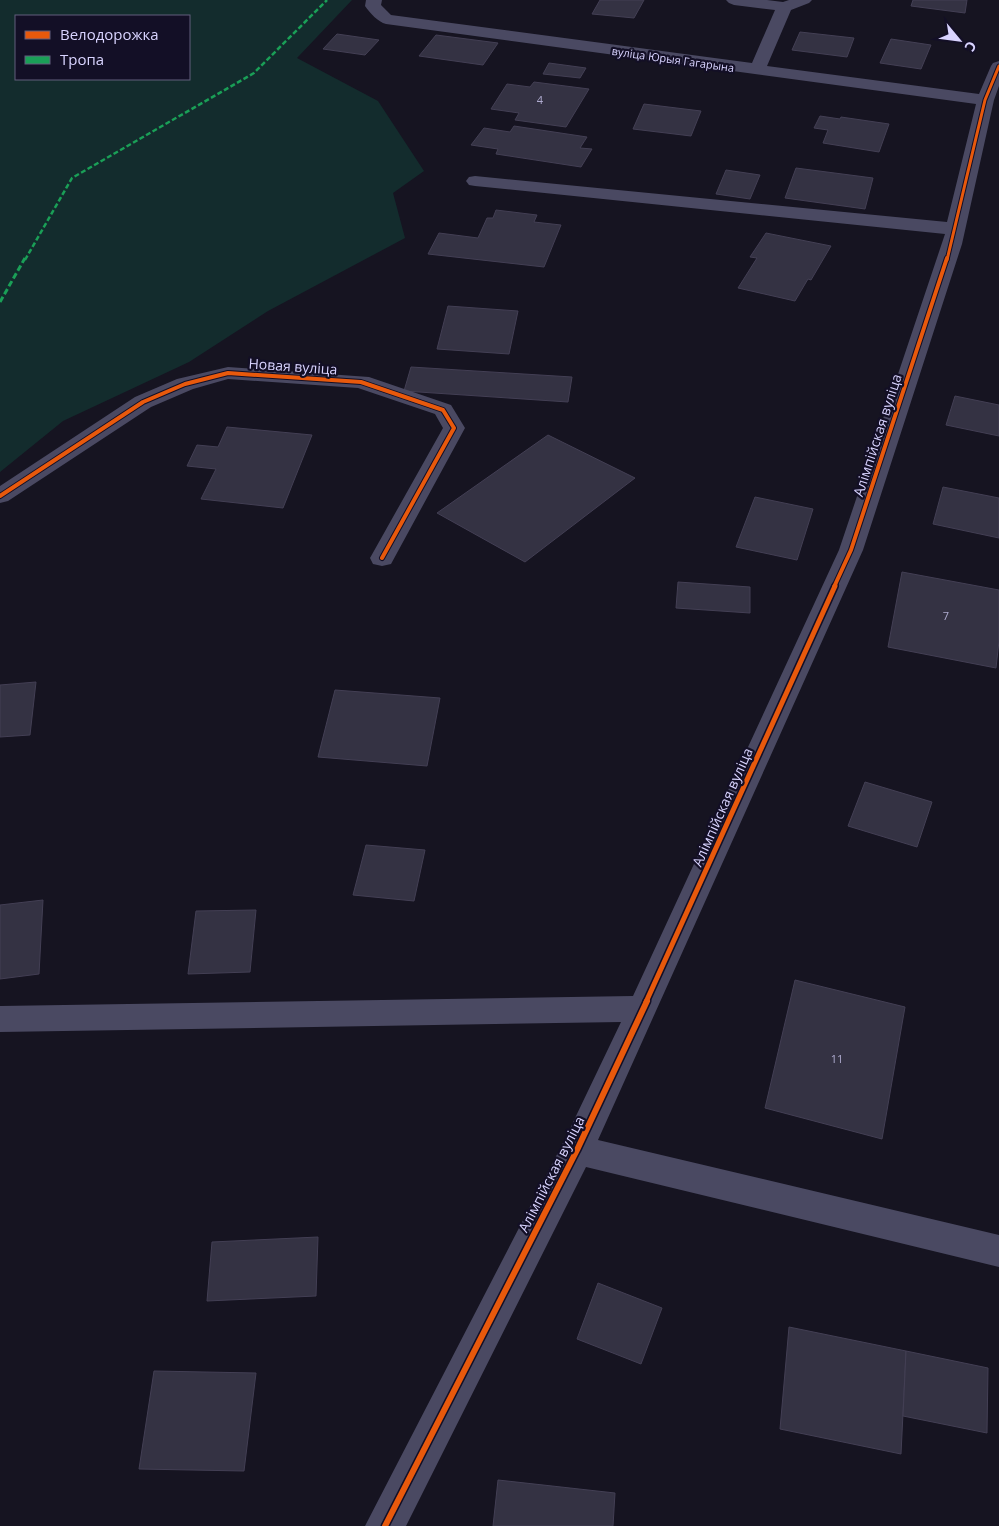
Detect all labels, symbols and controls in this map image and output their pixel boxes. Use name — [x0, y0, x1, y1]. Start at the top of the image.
legend — [15, 15, 190, 80]
north arrow — [934, 15, 984, 65]
text: Велодорожка — [60, 24, 159, 44]
text: С — [960, 38, 981, 55]
street label: вуліца Юрыя Гагарына — [611, 43, 735, 75]
text: Тропа — [60, 49, 104, 69]
house number: 4 — [537, 92, 544, 107]
street label: Новая вуліца — [248, 353, 338, 379]
street label: Алімпійская вуліца — [848, 371, 906, 499]
house number: 7 — [943, 608, 949, 623]
street label: Алімпійская вуліца — [687, 745, 757, 869]
house number: 11 — [831, 1051, 843, 1066]
street label: Алімпійская вуліца — [513, 1113, 589, 1235]

